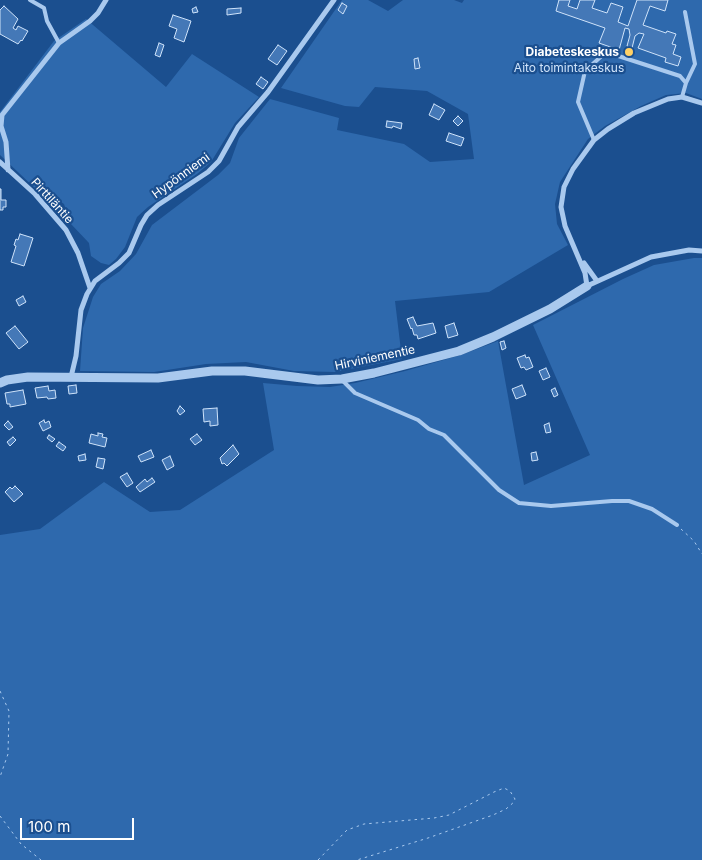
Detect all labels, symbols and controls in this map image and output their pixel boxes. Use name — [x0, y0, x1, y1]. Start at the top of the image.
place label: Diabeteskeskus — [526, 45, 619, 59]
marker: Diabeteskeskus — [623, 46, 635, 58]
park label: Aito toimintakeskus — [514, 61, 624, 75]
street label: Hypönniemi — [149, 150, 213, 202]
street label: Pirttiläntie — [28, 175, 76, 227]
street label: Hirviniementie — [334, 342, 416, 374]
scale bar — [22, 808, 136, 840]
text: 100 m — [28, 817, 70, 836]

